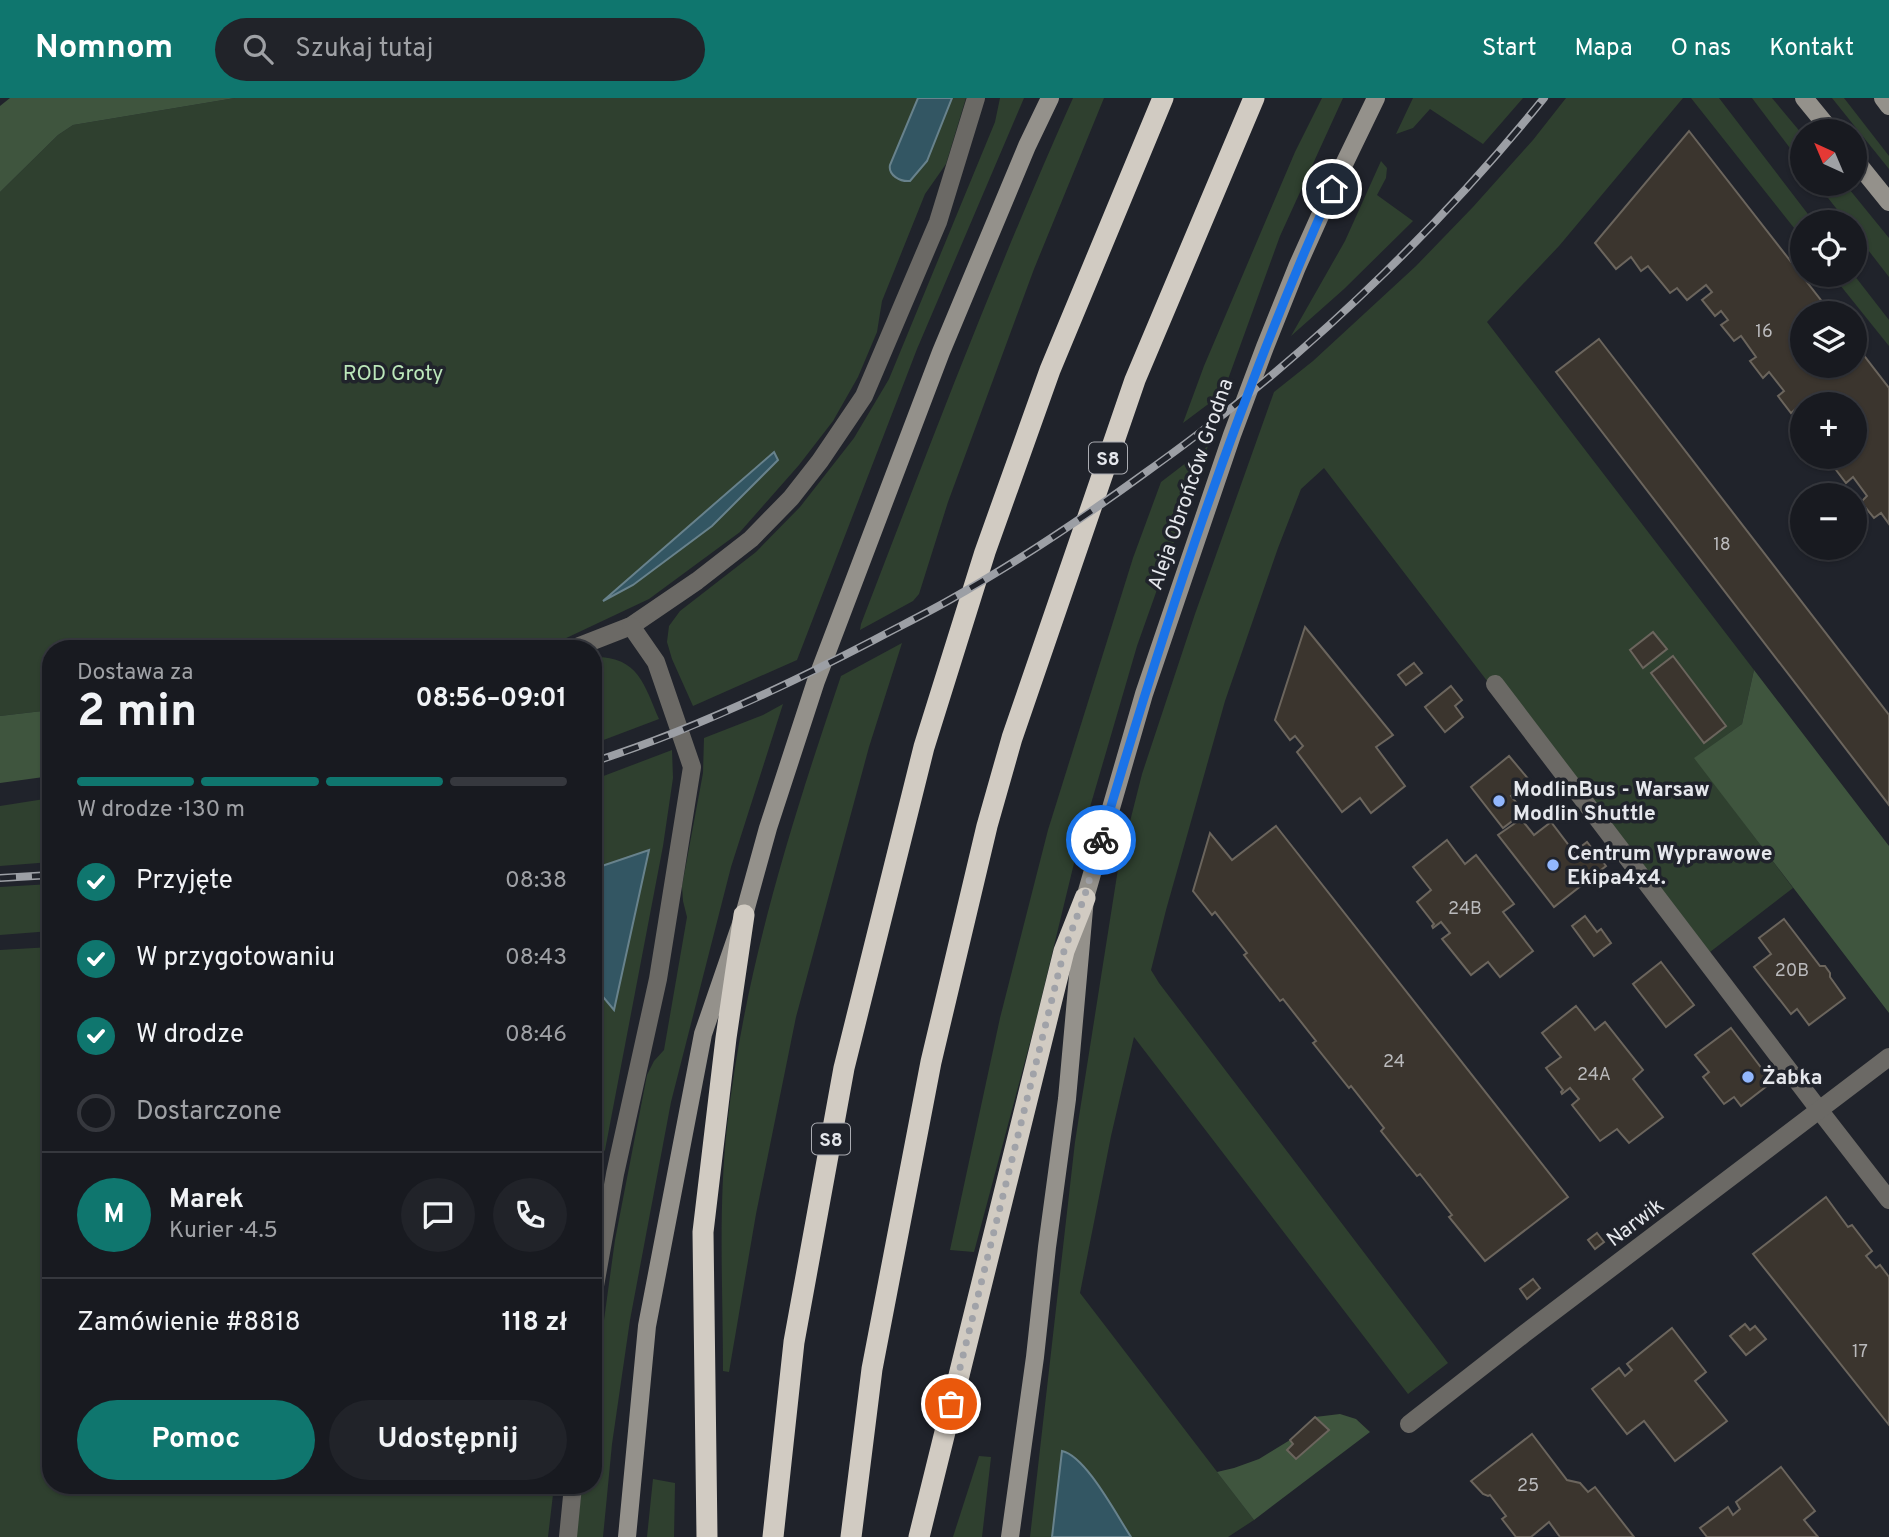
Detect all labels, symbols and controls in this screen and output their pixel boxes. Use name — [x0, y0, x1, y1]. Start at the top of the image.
search box — [215, 18, 705, 81]
text: Nomnom — [35, 28, 173, 70]
icon: search — [239, 30, 277, 68]
text: Szukaj tutaj — [295, 33, 433, 66]
text: Start — [1482, 34, 1537, 64]
text: Mapa — [1575, 34, 1633, 64]
text: O nas — [1671, 34, 1731, 64]
text: Kontakt — [1769, 34, 1854, 64]
north arrow — [1790, 119, 1867, 196]
map controls — [1790, 119, 1867, 560]
pin — [1302, 159, 1362, 219]
icon: home — [1313, 170, 1351, 208]
button: locate — [1790, 210, 1867, 287]
button: layers — [1790, 301, 1867, 378]
house number: 16 — [1755, 321, 1773, 344]
park label: ROD Groty — [343, 361, 443, 388]
street label: Aleja Obrońców Grodna — [1143, 375, 1240, 594]
button: + — [1790, 392, 1867, 469]
road number: S8 — [1089, 442, 1127, 474]
button: − — [1790, 483, 1867, 560]
house number: 18 — [1713, 534, 1731, 557]
text: Dostawa za — [77, 659, 193, 688]
text: 08:56–09:01 — [415, 683, 567, 716]
text: 2 min — [77, 684, 197, 743]
place label: ModlinBus - Warsaw Modlin Shuttle — [1513, 777, 1710, 828]
marker: ModlinBus - Warsaw Modlin Shuttle — [1491, 793, 1507, 809]
text: W drodze · 130 m — [77, 796, 245, 825]
courier — [1066, 805, 1136, 875]
icon: bike — [1082, 821, 1120, 859]
place label: Centrum Wyprawowe Ekipa4x4. — [1567, 841, 1772, 892]
marker: Centrum Wyprawowe Ekipa4x4. — [1545, 857, 1561, 873]
icon: check — [77, 863, 115, 901]
text: Przyjęte — [136, 865, 233, 898]
text: 08:38 — [505, 867, 567, 896]
house number: 24B — [1448, 898, 1482, 921]
icon: check — [77, 940, 115, 978]
text: W przygotowaniu — [136, 942, 335, 975]
text: 08:43 — [505, 944, 567, 973]
house number: 20B — [1775, 960, 1809, 983]
icon: check — [77, 1017, 115, 1055]
text: W drodze — [136, 1019, 244, 1052]
text: 08:46 — [505, 1021, 567, 1050]
house number: 24 — [1383, 1051, 1405, 1074]
house number: 24A — [1577, 1064, 1611, 1087]
place label: Żabka — [1762, 1064, 1822, 1092]
marker: Żabka — [1740, 1069, 1756, 1085]
text: Dostarczone — [136, 1096, 282, 1129]
road number: S8 — [812, 1124, 850, 1154]
button: chat — [401, 1178, 475, 1252]
button: phone — [493, 1178, 567, 1252]
text: Marek — [169, 1184, 244, 1217]
street label: Narwik — [1602, 1193, 1670, 1254]
text: M — [103, 1199, 125, 1232]
text: Kurier · 4.5 — [169, 1217, 278, 1246]
text: Zamówienie #8818 — [77, 1307, 301, 1340]
text: 118 zł — [502, 1307, 567, 1340]
house number: 17 — [1852, 1341, 1868, 1364]
pin — [921, 1374, 981, 1434]
icon: bag — [932, 1385, 970, 1423]
button: Pomoc — [77, 1400, 315, 1480]
button: Udostępnij — [329, 1400, 567, 1480]
house number: 25 — [1517, 1475, 1539, 1498]

